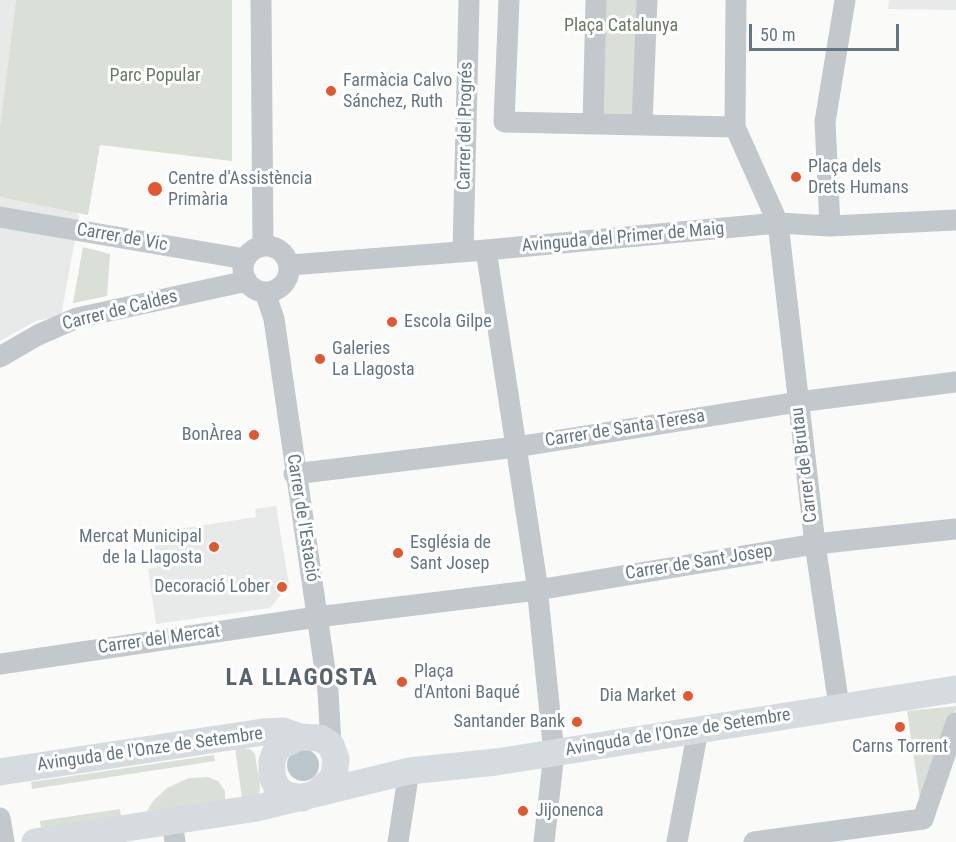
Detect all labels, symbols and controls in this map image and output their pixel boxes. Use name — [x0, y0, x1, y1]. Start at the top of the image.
scale bar — [752, 12, 902, 50]
park label: Plaça Catalunya — [564, 15, 678, 37]
text: 50 m — [760, 24, 795, 45]
street label: Carrer del Progrés — [454, 62, 478, 190]
park label: Parc Popular — [110, 65, 200, 87]
place label: Farmàcia Calvo Sánchez, Ruth — [343, 70, 452, 112]
marker: Farmàcia Calvo Sánchez, Ruth — [324, 84, 338, 98]
place label: Plaça dels Drets Humans — [808, 156, 909, 198]
place label: Centre d'Assistència Primària — [168, 168, 312, 210]
marker: Plaça dels Drets Humans — [789, 170, 803, 184]
marker: Centre d'Assistència Primària — [146, 180, 164, 198]
street label: Avinguda del Primer de Maig — [521, 218, 725, 258]
street label: Carrer de Vic — [75, 219, 169, 257]
street label: Carrer de Caldes — [60, 286, 180, 336]
place label: Escola Gilpe — [404, 311, 492, 333]
marker: Escola Gilpe — [385, 315, 399, 329]
place label: Galeries La Llagosta — [332, 338, 415, 380]
marker: Galeries La Llagosta — [313, 352, 327, 366]
street label: Carrer de Santa Teresa — [544, 406, 706, 452]
street label: Carrer de Brutau — [787, 406, 823, 524]
place label: BonÀrea — [182, 424, 242, 446]
marker: BonÀrea — [247, 428, 261, 442]
street label: Carrer de l'Estació — [281, 453, 323, 583]
place label: Mercat Municipal de la Llagosta — [79, 526, 202, 568]
place label: Església de Sant Josep — [410, 532, 491, 574]
marker: Mercat Municipal de la Llagosta — [207, 540, 221, 554]
street label: Carrer de Sant Josep — [624, 541, 774, 585]
marker: Església de Sant Josep — [391, 546, 405, 560]
place label: Decoració Lober — [154, 576, 270, 598]
marker: Decoració Lober — [275, 580, 289, 594]
street label: Carrer del Mercat — [97, 621, 221, 659]
place label: Plaça d'Antoni Baqué — [414, 661, 520, 704]
district label: LA LLAGOSTA — [226, 665, 378, 693]
marker: Plaça d'Antoni Baqué — [395, 675, 409, 689]
place label: Dia Market — [599, 685, 676, 707]
marker: Dia Market — [681, 689, 695, 703]
street label: Avinguda de l'Onze de Setembre — [564, 705, 792, 761]
place label: Santander Bank — [453, 711, 565, 733]
marker: Santander Bank — [570, 715, 584, 729]
marker: Carns Torrent — [893, 720, 907, 734]
street label: Avinguda de l'Onze de Setembre — [36, 723, 264, 777]
place label: Carns Torrent — [852, 736, 948, 758]
place label: Jijonenca — [535, 800, 604, 822]
marker: Jijonenca — [516, 804, 530, 818]

